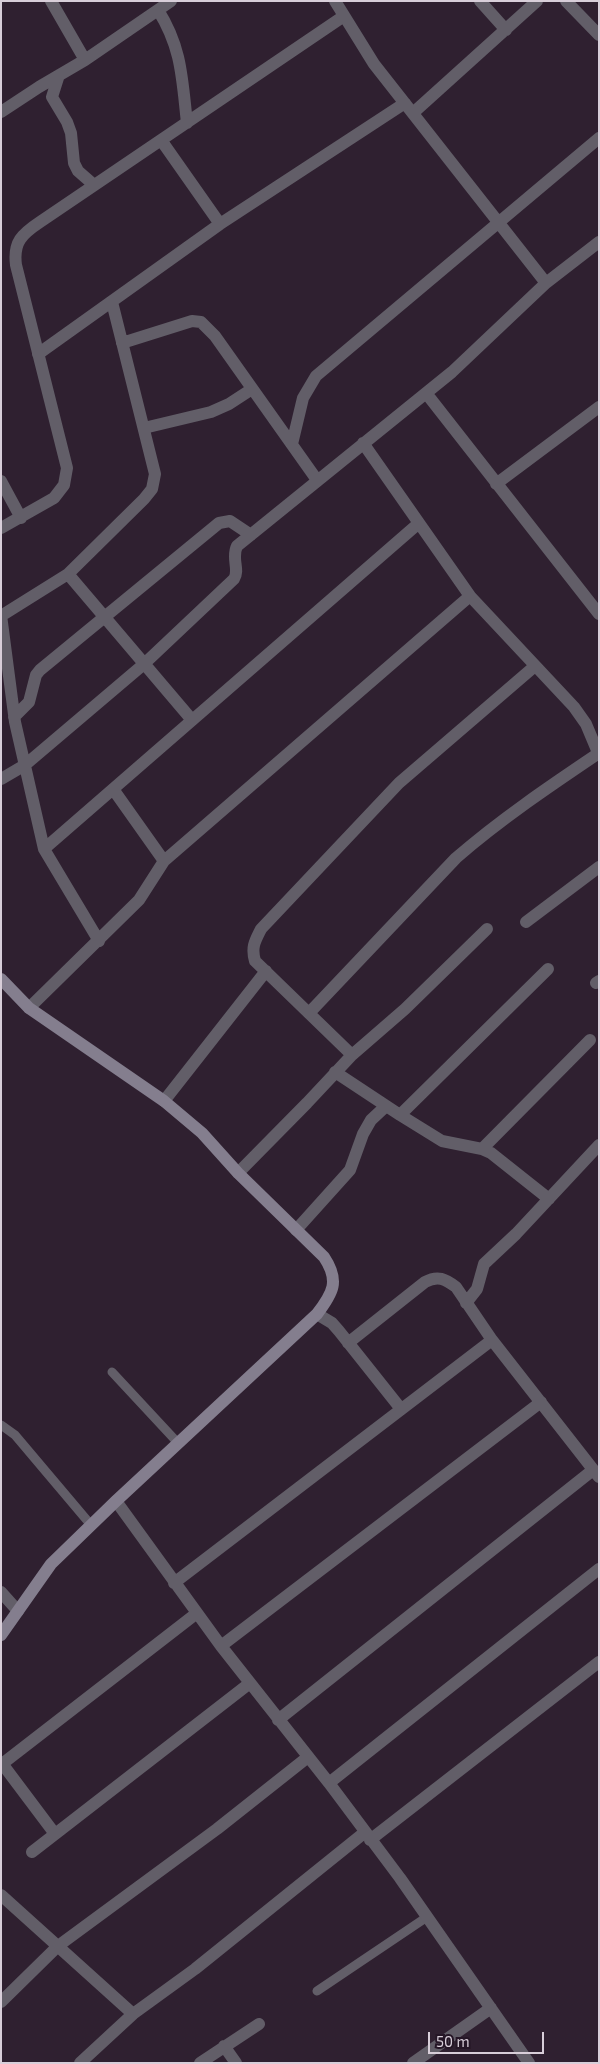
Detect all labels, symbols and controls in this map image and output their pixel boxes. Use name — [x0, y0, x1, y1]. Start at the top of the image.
scale bar — [430, 2022, 546, 2054]
text: 50 m — [436, 2032, 470, 2050]

